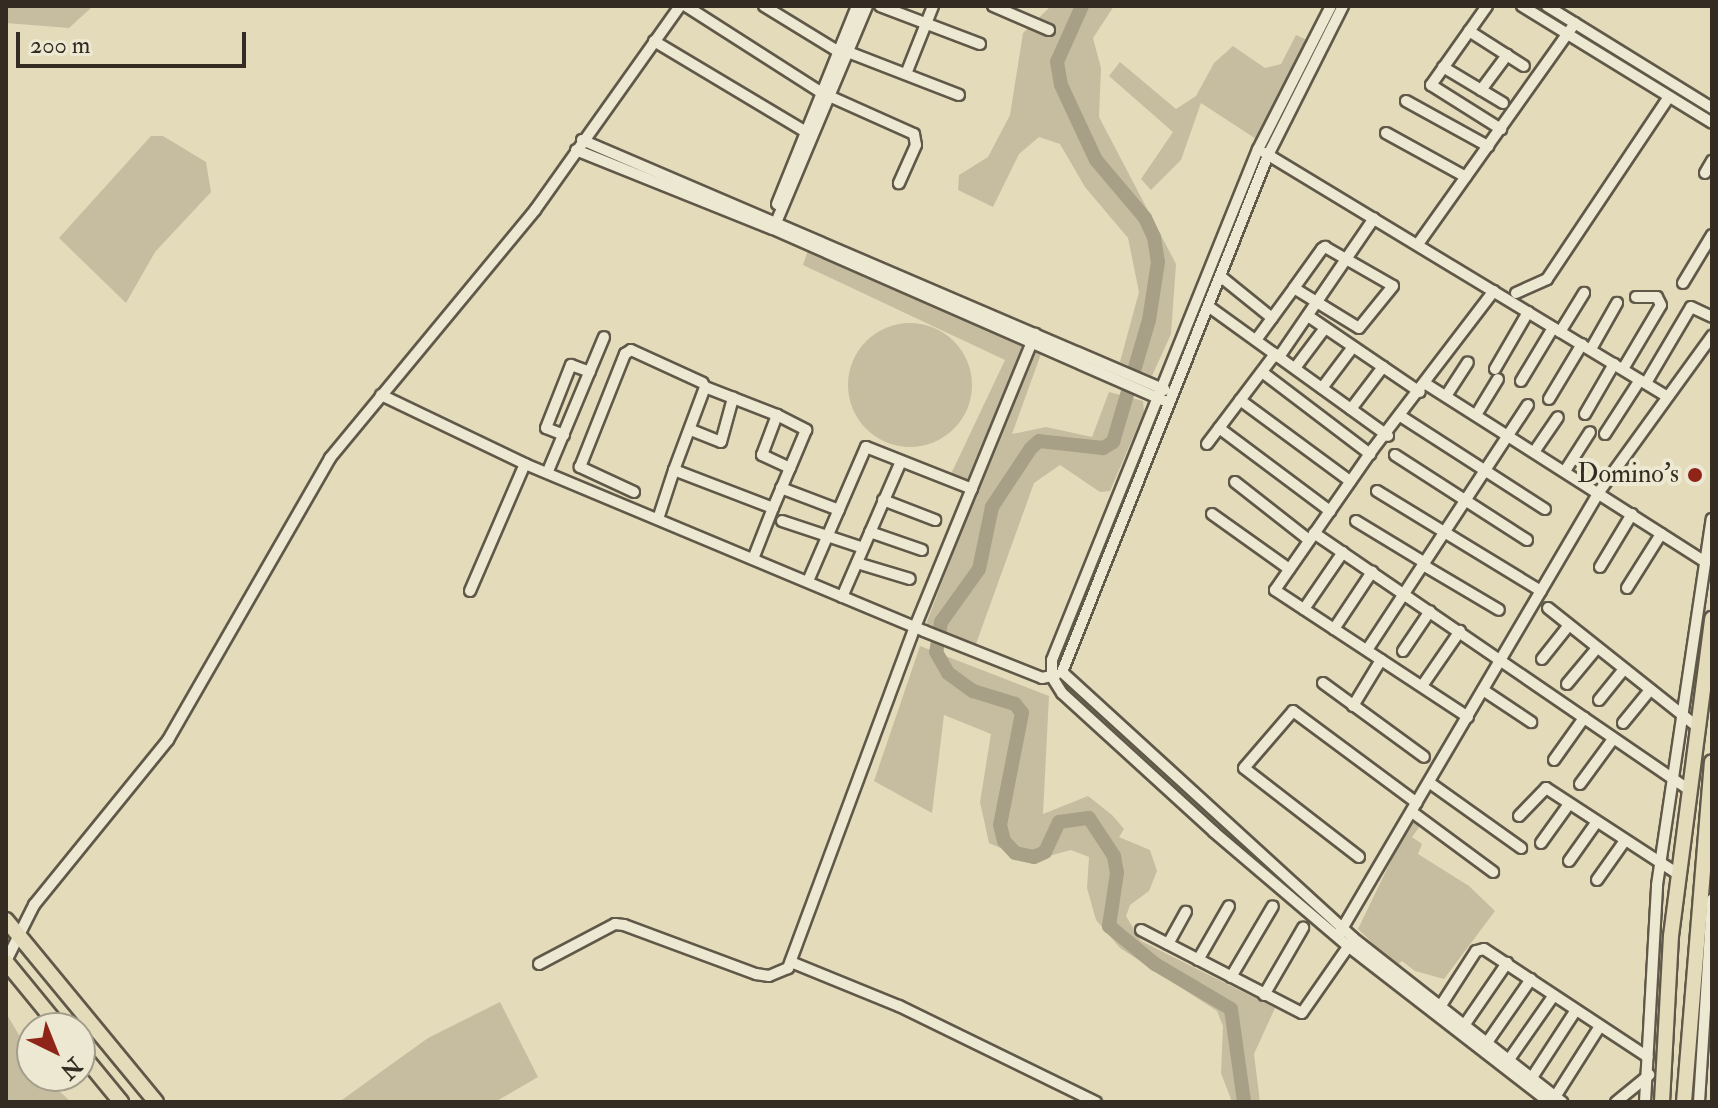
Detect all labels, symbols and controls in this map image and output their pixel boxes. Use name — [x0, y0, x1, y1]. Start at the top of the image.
scale bar — [20, 16, 250, 66]
text: 200 m — [30, 30, 90, 61]
place label: Domino's — [1577, 459, 1679, 491]
marker: Domino's — [1686, 466, 1704, 484]
north arrow — [16, 1012, 96, 1092]
text: N — [54, 1051, 88, 1085]

